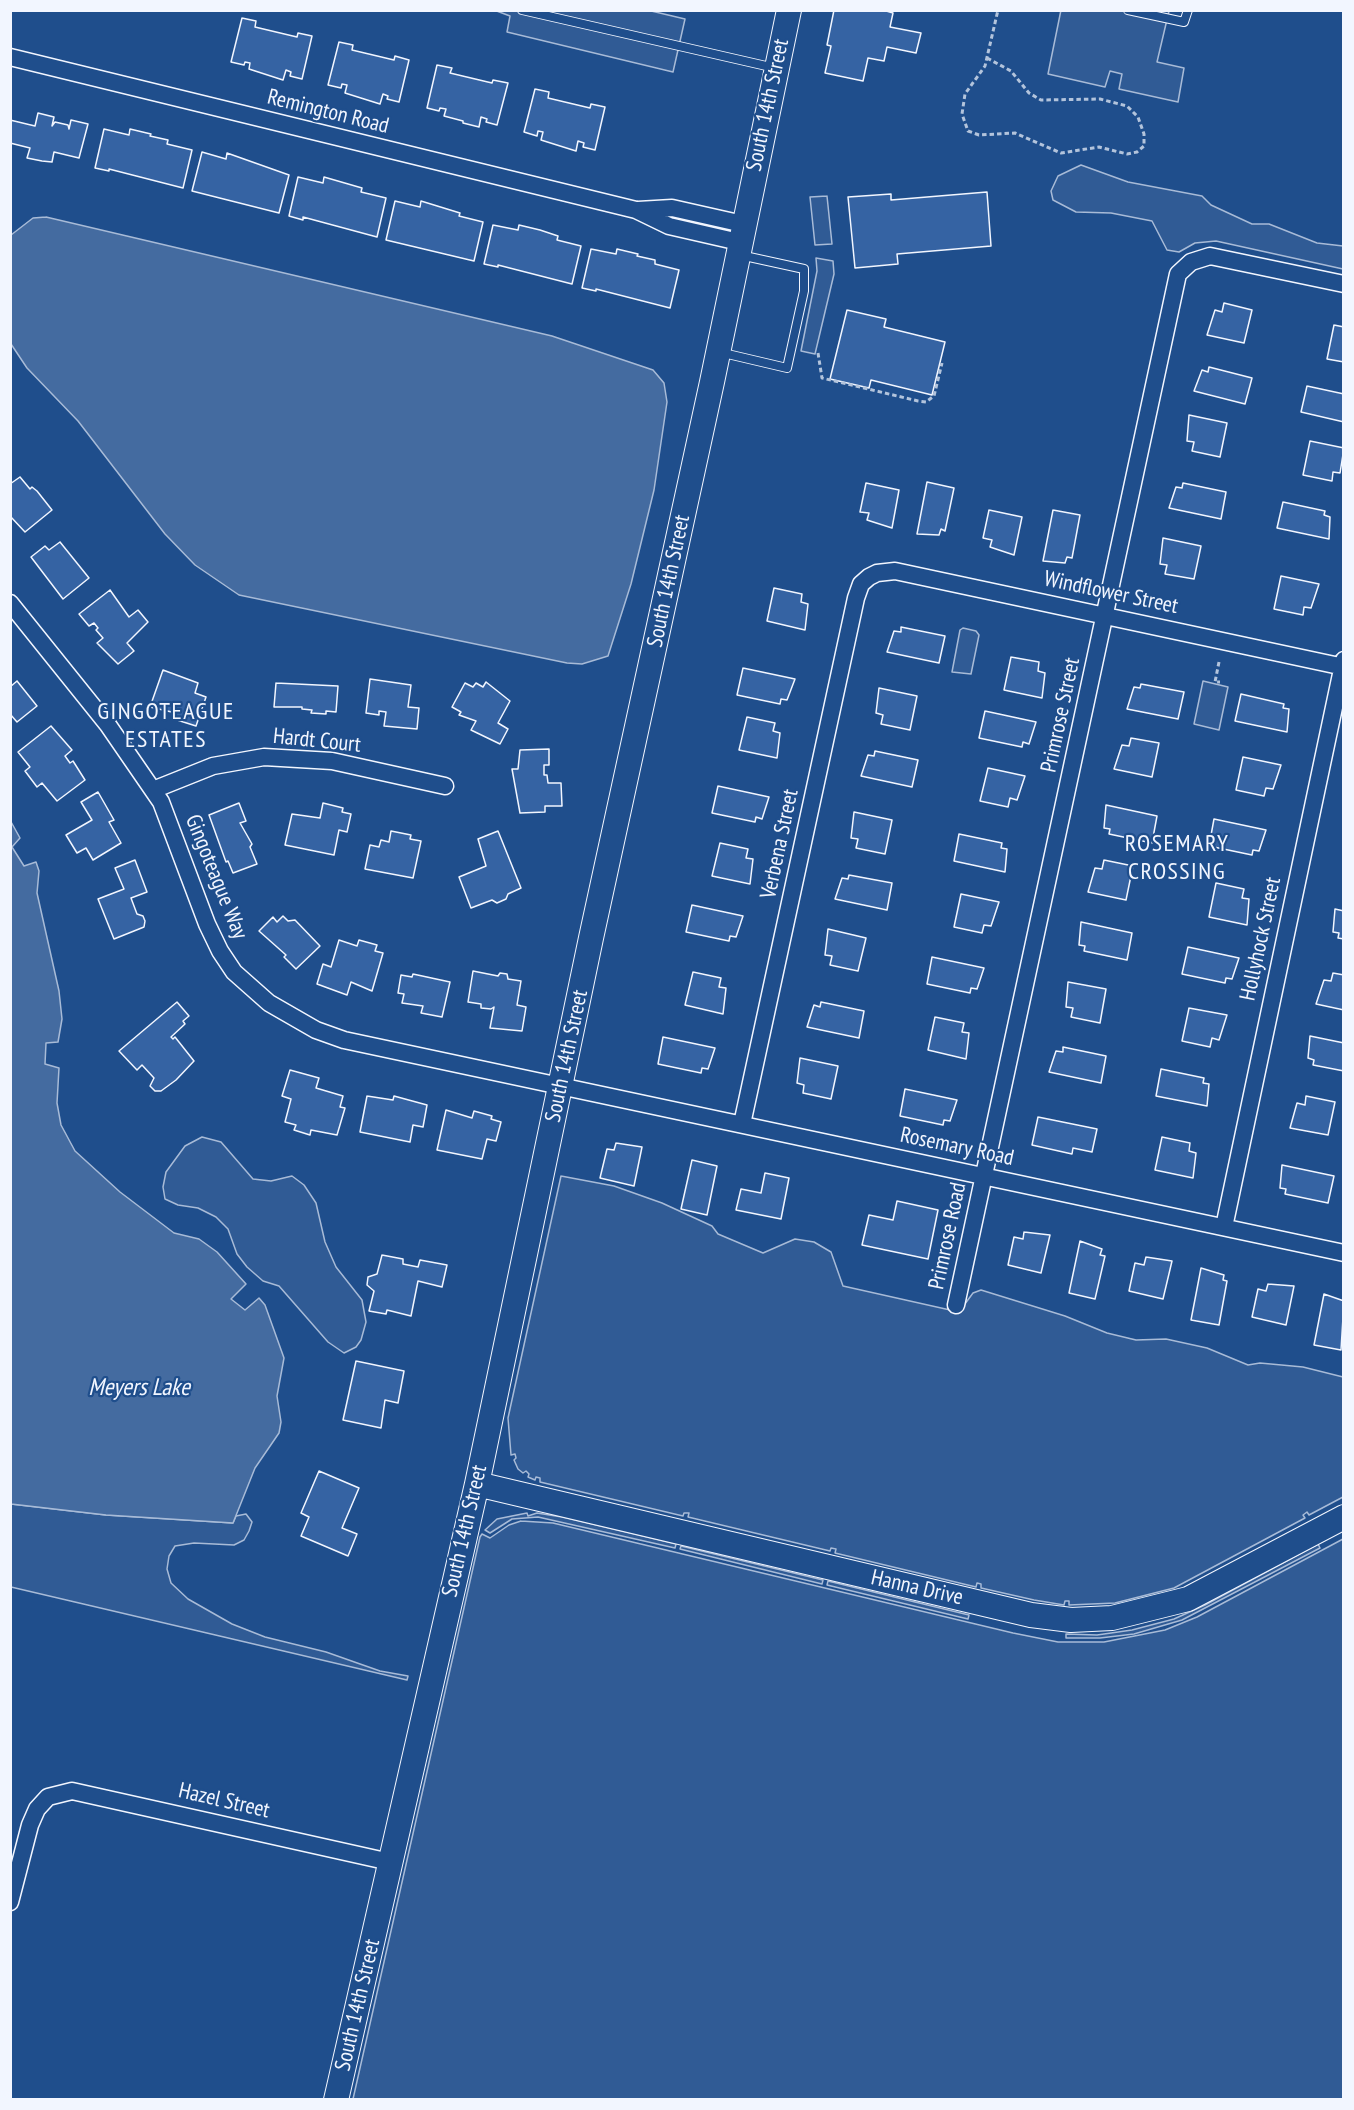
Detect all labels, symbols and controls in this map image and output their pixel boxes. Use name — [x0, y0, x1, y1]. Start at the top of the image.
street label: South 14th Street — [741, 36, 795, 174]
street label: Remington Road — [265, 84, 391, 140]
street label: South 14th Street — [642, 512, 696, 650]
street label: Windflower Street — [1042, 566, 1180, 620]
street label: Primrose Street — [1036, 655, 1086, 775]
district label: GINGOTEAGUE ESTATES — [97, 698, 235, 754]
street label: Hardt Court — [272, 723, 362, 759]
street label: Verbena Street — [755, 787, 805, 901]
street label: Gingoteague Way — [179, 811, 253, 943]
district label: ROSEMARY CROSSING — [1125, 830, 1229, 886]
street label: Hollyhock Street — [1235, 875, 1287, 1003]
street label: South 14th Street — [540, 987, 594, 1125]
street label: Rosemary Road — [898, 1122, 1016, 1172]
street label: Primrose Road — [924, 1180, 972, 1292]
water label: Meyers Lake — [88, 1374, 190, 1402]
street label: South 14th Street — [437, 1462, 493, 1600]
street label: Hanna Drive — [869, 1565, 965, 1611]
street label: Hazel Street — [176, 1778, 272, 1824]
street label: South 14th Street — [330, 1936, 386, 2074]

